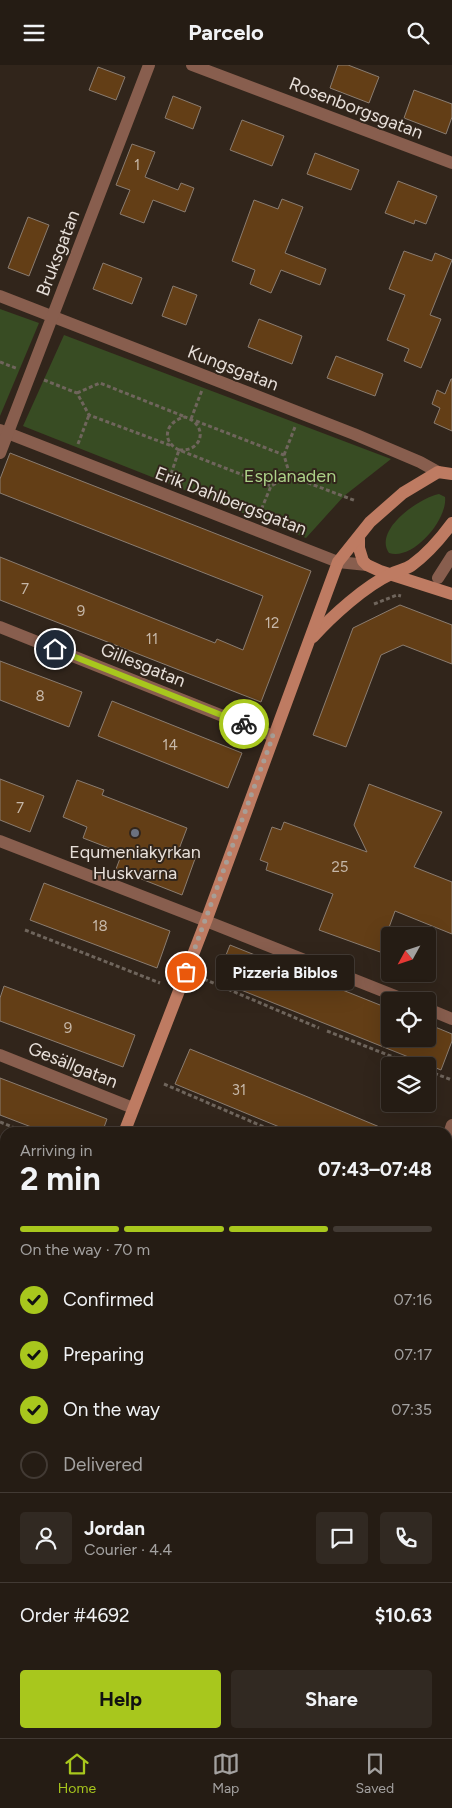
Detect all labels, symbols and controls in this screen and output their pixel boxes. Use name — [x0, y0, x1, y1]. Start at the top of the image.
icon: menu — [20, 19, 48, 47]
text: Parcelo — [188, 19, 264, 46]
icon: search — [404, 19, 432, 47]
street label: Rosenborgsgatan — [286, 72, 426, 144]
house number: 1 — [134, 156, 140, 174]
street label: Bruksgatan — [32, 207, 84, 299]
street label: Kungsgatan — [184, 341, 282, 395]
street label: Erik Dahlbergsgatan — [152, 462, 310, 540]
park label: Esplanaden — [244, 465, 336, 487]
house number: 7 — [21, 580, 29, 598]
house number: 9 — [77, 602, 85, 620]
house number: 12 — [265, 614, 279, 632]
pin — [34, 628, 76, 670]
house number: 11 — [146, 630, 158, 648]
icon: home — [41, 635, 69, 663]
street label: Gillesgatan — [97, 638, 189, 692]
house number: 8 — [35, 687, 45, 705]
courier — [219, 699, 269, 749]
icon: bike — [230, 710, 258, 738]
house number: 14 — [162, 736, 178, 754]
house number: 7 — [16, 799, 24, 817]
marker: Equmeniakyrkan Huskvarna — [129, 827, 141, 839]
place label: Equmeniakyrkan Huskvarna — [69, 841, 201, 884]
house number: 25 — [331, 858, 349, 876]
house number: 18 — [92, 917, 108, 935]
north arrow — [381, 927, 436, 983]
map controls — [381, 927, 436, 1112]
pin — [165, 951, 207, 993]
callout: Pizzeria Biblos — [216, 955, 354, 989]
icon: bag — [172, 958, 200, 986]
text: Pizzeria Biblos — [233, 963, 337, 982]
button: locate — [381, 992, 436, 1047]
house number: 9 — [64, 1019, 72, 1037]
street label: Gesällgatan — [25, 1037, 121, 1093]
button: layers — [381, 1057, 436, 1112]
house number: 31 — [232, 1081, 246, 1099]
text: Arriving in — [20, 1141, 92, 1160]
text: 07:43–07:48 — [318, 1158, 432, 1181]
text: 2 min — [20, 1160, 101, 1198]
text: On the way · 70 m — [20, 1240, 150, 1259]
icon: check — [20, 1286, 48, 1314]
text: Confirmed — [63, 1288, 154, 1311]
text: 07:16 — [393, 1290, 432, 1309]
icon: check — [20, 1341, 48, 1369]
text: Preparing — [63, 1343, 144, 1366]
text: 07:17 — [394, 1345, 432, 1364]
icon: check — [20, 1396, 48, 1424]
text: On the way — [63, 1398, 160, 1421]
text: 07:35 — [391, 1400, 432, 1419]
text: Delivered — [63, 1453, 143, 1476]
button: person — [20, 1512, 72, 1564]
button: chat — [316, 1512, 368, 1564]
button: phone — [380, 1512, 432, 1564]
text: Jordan — [84, 1517, 145, 1540]
text: Courier · 4.4 — [84, 1540, 172, 1559]
text: Order #4692 — [20, 1604, 130, 1627]
text: $10.63 — [375, 1604, 432, 1627]
button: Help — [20, 1670, 221, 1728]
button: Share — [231, 1670, 432, 1728]
tab: Home — [58, 1750, 96, 1797]
tab: Map — [212, 1750, 240, 1797]
tab: Saved — [356, 1750, 394, 1797]

